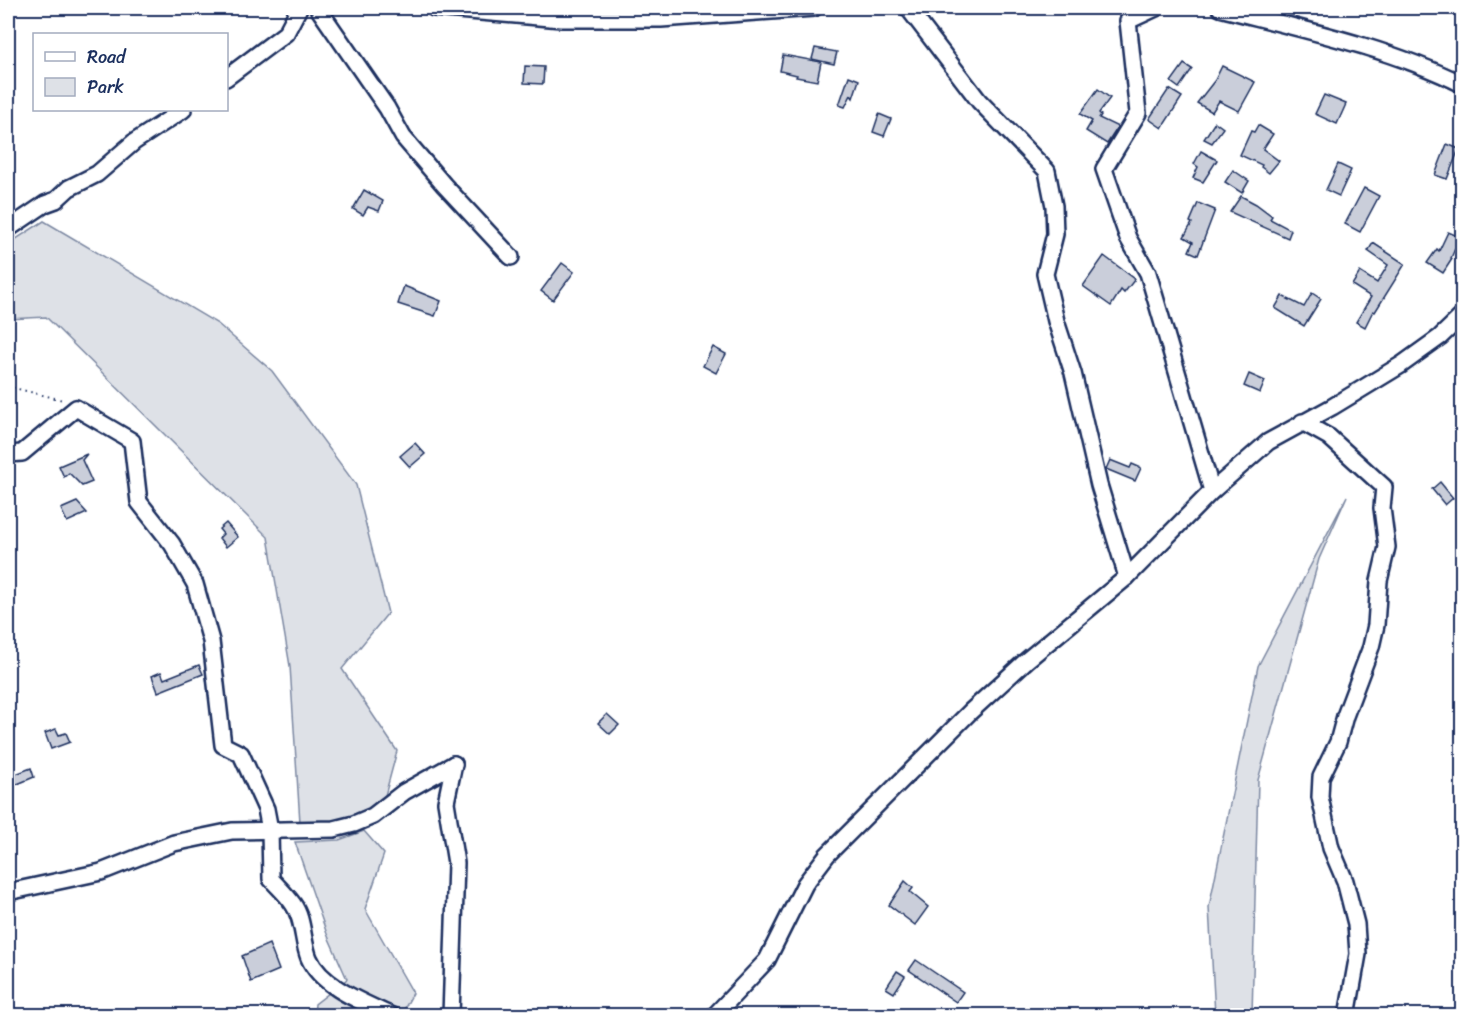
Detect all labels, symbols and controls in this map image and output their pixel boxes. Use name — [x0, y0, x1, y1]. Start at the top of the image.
legend — [33, 33, 228, 111]
text: Road — [87, 41, 127, 73]
text: Park — [87, 71, 124, 103]

